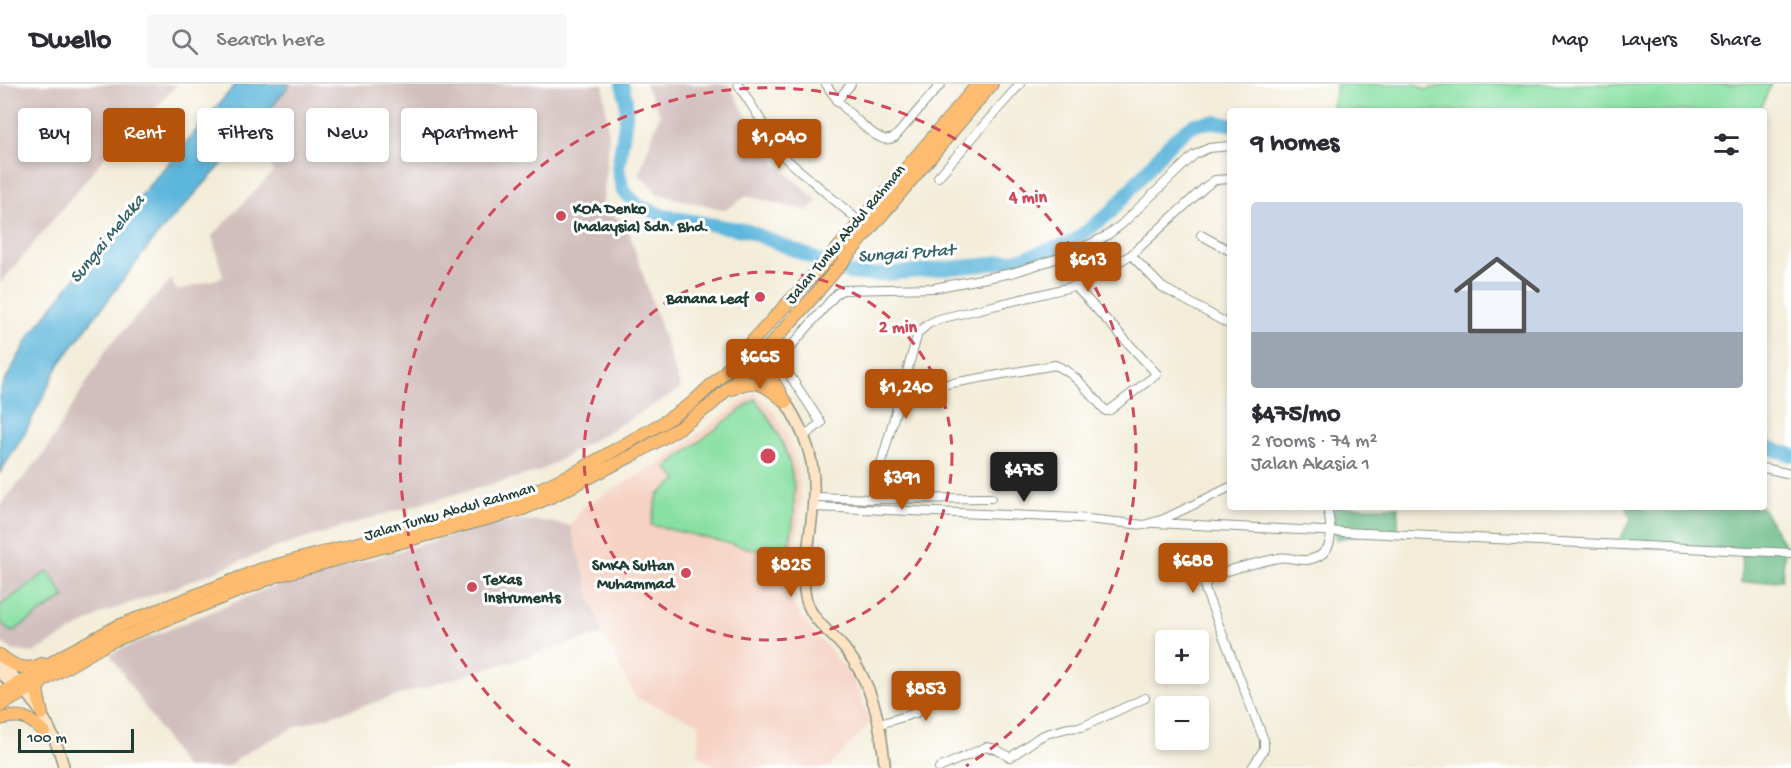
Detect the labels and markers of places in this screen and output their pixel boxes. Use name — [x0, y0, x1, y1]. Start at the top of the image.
pin: $1,040 — [730, 119, 828, 170]
place label: KOA Denko (Malaysia) Sdn. Bhd. — [572, 201, 709, 238]
marker: KOA Denko (Malaysia) Sdn. Bhd. — [554, 209, 568, 223]
pin: $613 — [1052, 242, 1124, 293]
place label: Banana Leaf — [665, 290, 750, 310]
marker: Banana Leaf — [753, 290, 767, 304]
pin: $665 — [724, 339, 796, 390]
pin: $1,240 — [857, 369, 955, 420]
centre of rings — [758, 446, 778, 466]
pin: $475 — [988, 452, 1060, 503]
pin: $391 — [866, 460, 938, 511]
pin: $688 — [1157, 543, 1229, 594]
pin: $825 — [755, 547, 827, 598]
place label: SMKA Sultan Muhammad — [592, 558, 676, 595]
marker: SMKA Sultan Muhammad — [679, 566, 693, 580]
place label: Texas Instruments — [482, 572, 562, 609]
marker: Texas Instruments — [465, 580, 479, 594]
pin: $853 — [890, 671, 962, 722]

